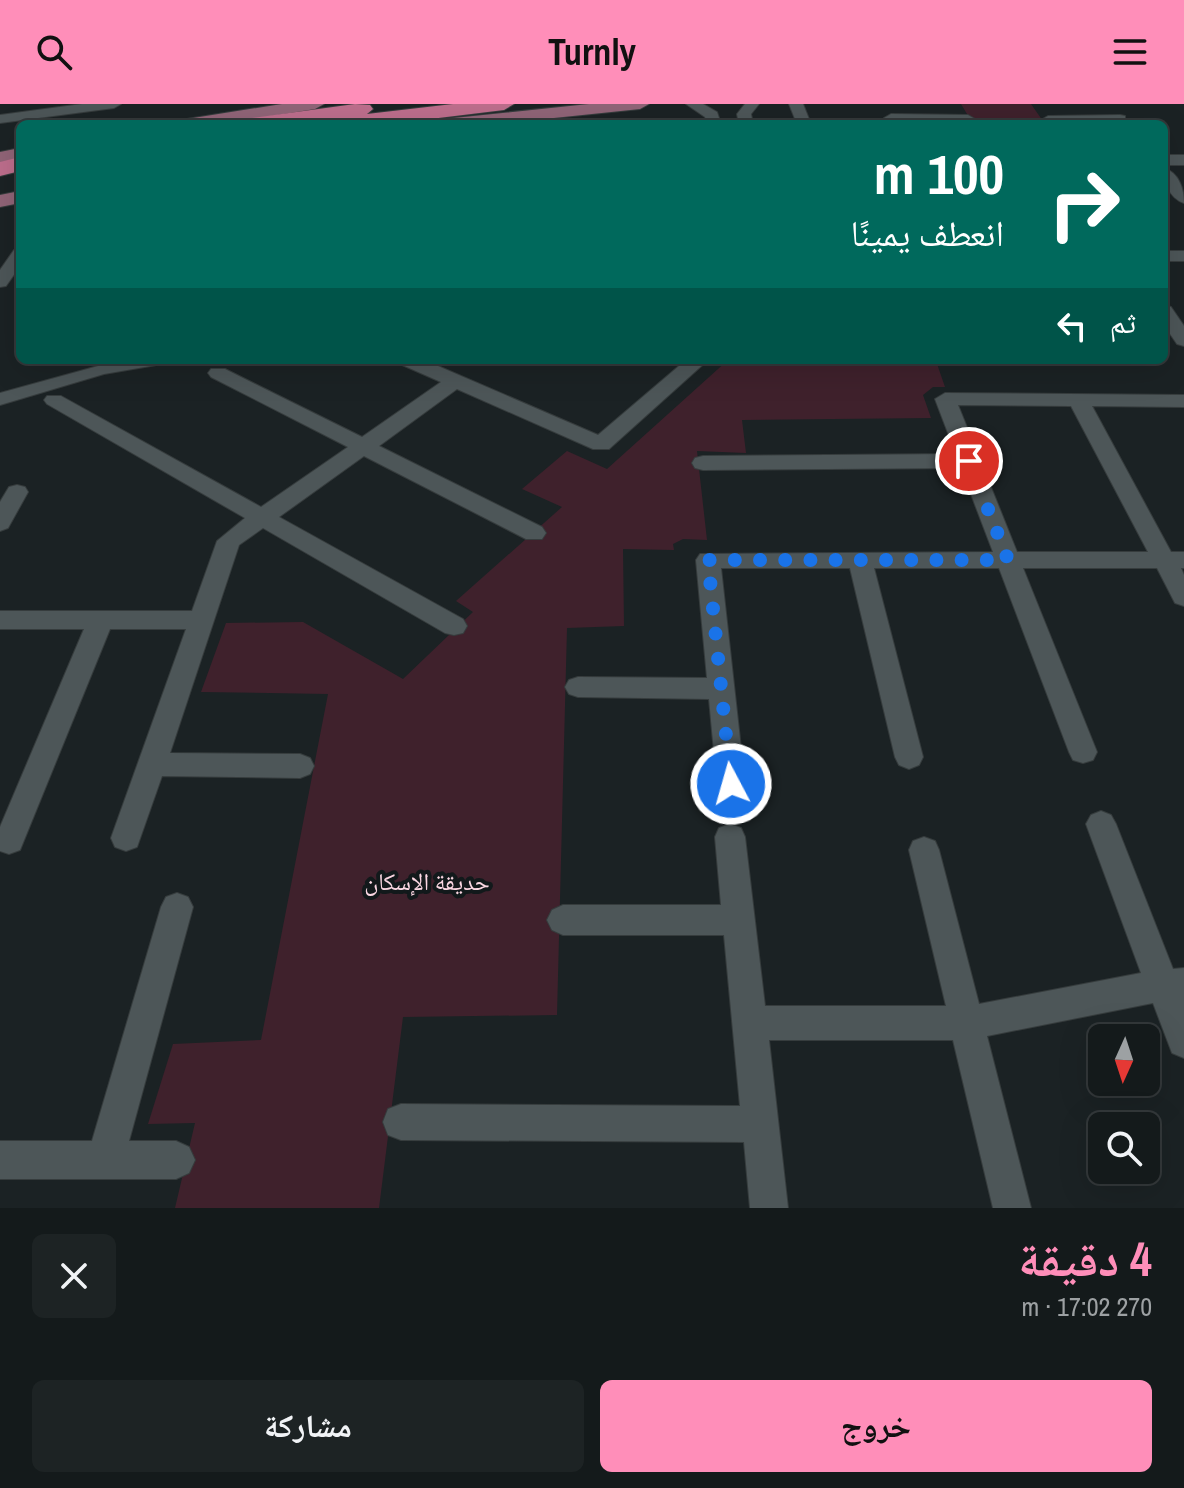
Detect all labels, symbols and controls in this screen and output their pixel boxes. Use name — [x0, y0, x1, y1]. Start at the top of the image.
text: Turnly — [548, 28, 636, 76]
icon: search — [32, 30, 76, 74]
icon: menu — [1108, 30, 1152, 74]
text: 100 m — [874, 136, 1004, 211]
icon: right — [1032, 152, 1136, 256]
text: انعطف يمينًا — [851, 209, 1004, 257]
text: ثم — [1110, 302, 1136, 342]
icon: left — [1050, 304, 1094, 348]
pin — [935, 427, 1003, 495]
icon: arrive — [947, 439, 991, 483]
position arrow — [689, 742, 773, 826]
park label: حديقة الإسكان — [364, 865, 490, 897]
north arrow — [1088, 1024, 1160, 1096]
map controls — [1088, 1024, 1160, 1184]
button: search — [1088, 1112, 1160, 1184]
text: 4 دقيقة — [1018, 1226, 1152, 1291]
button: close — [32, 1234, 116, 1318]
text: 270 m · 17:02 — [1022, 1289, 1152, 1324]
button: مشاركة — [32, 1380, 584, 1472]
button: خروج — [600, 1380, 1152, 1472]

